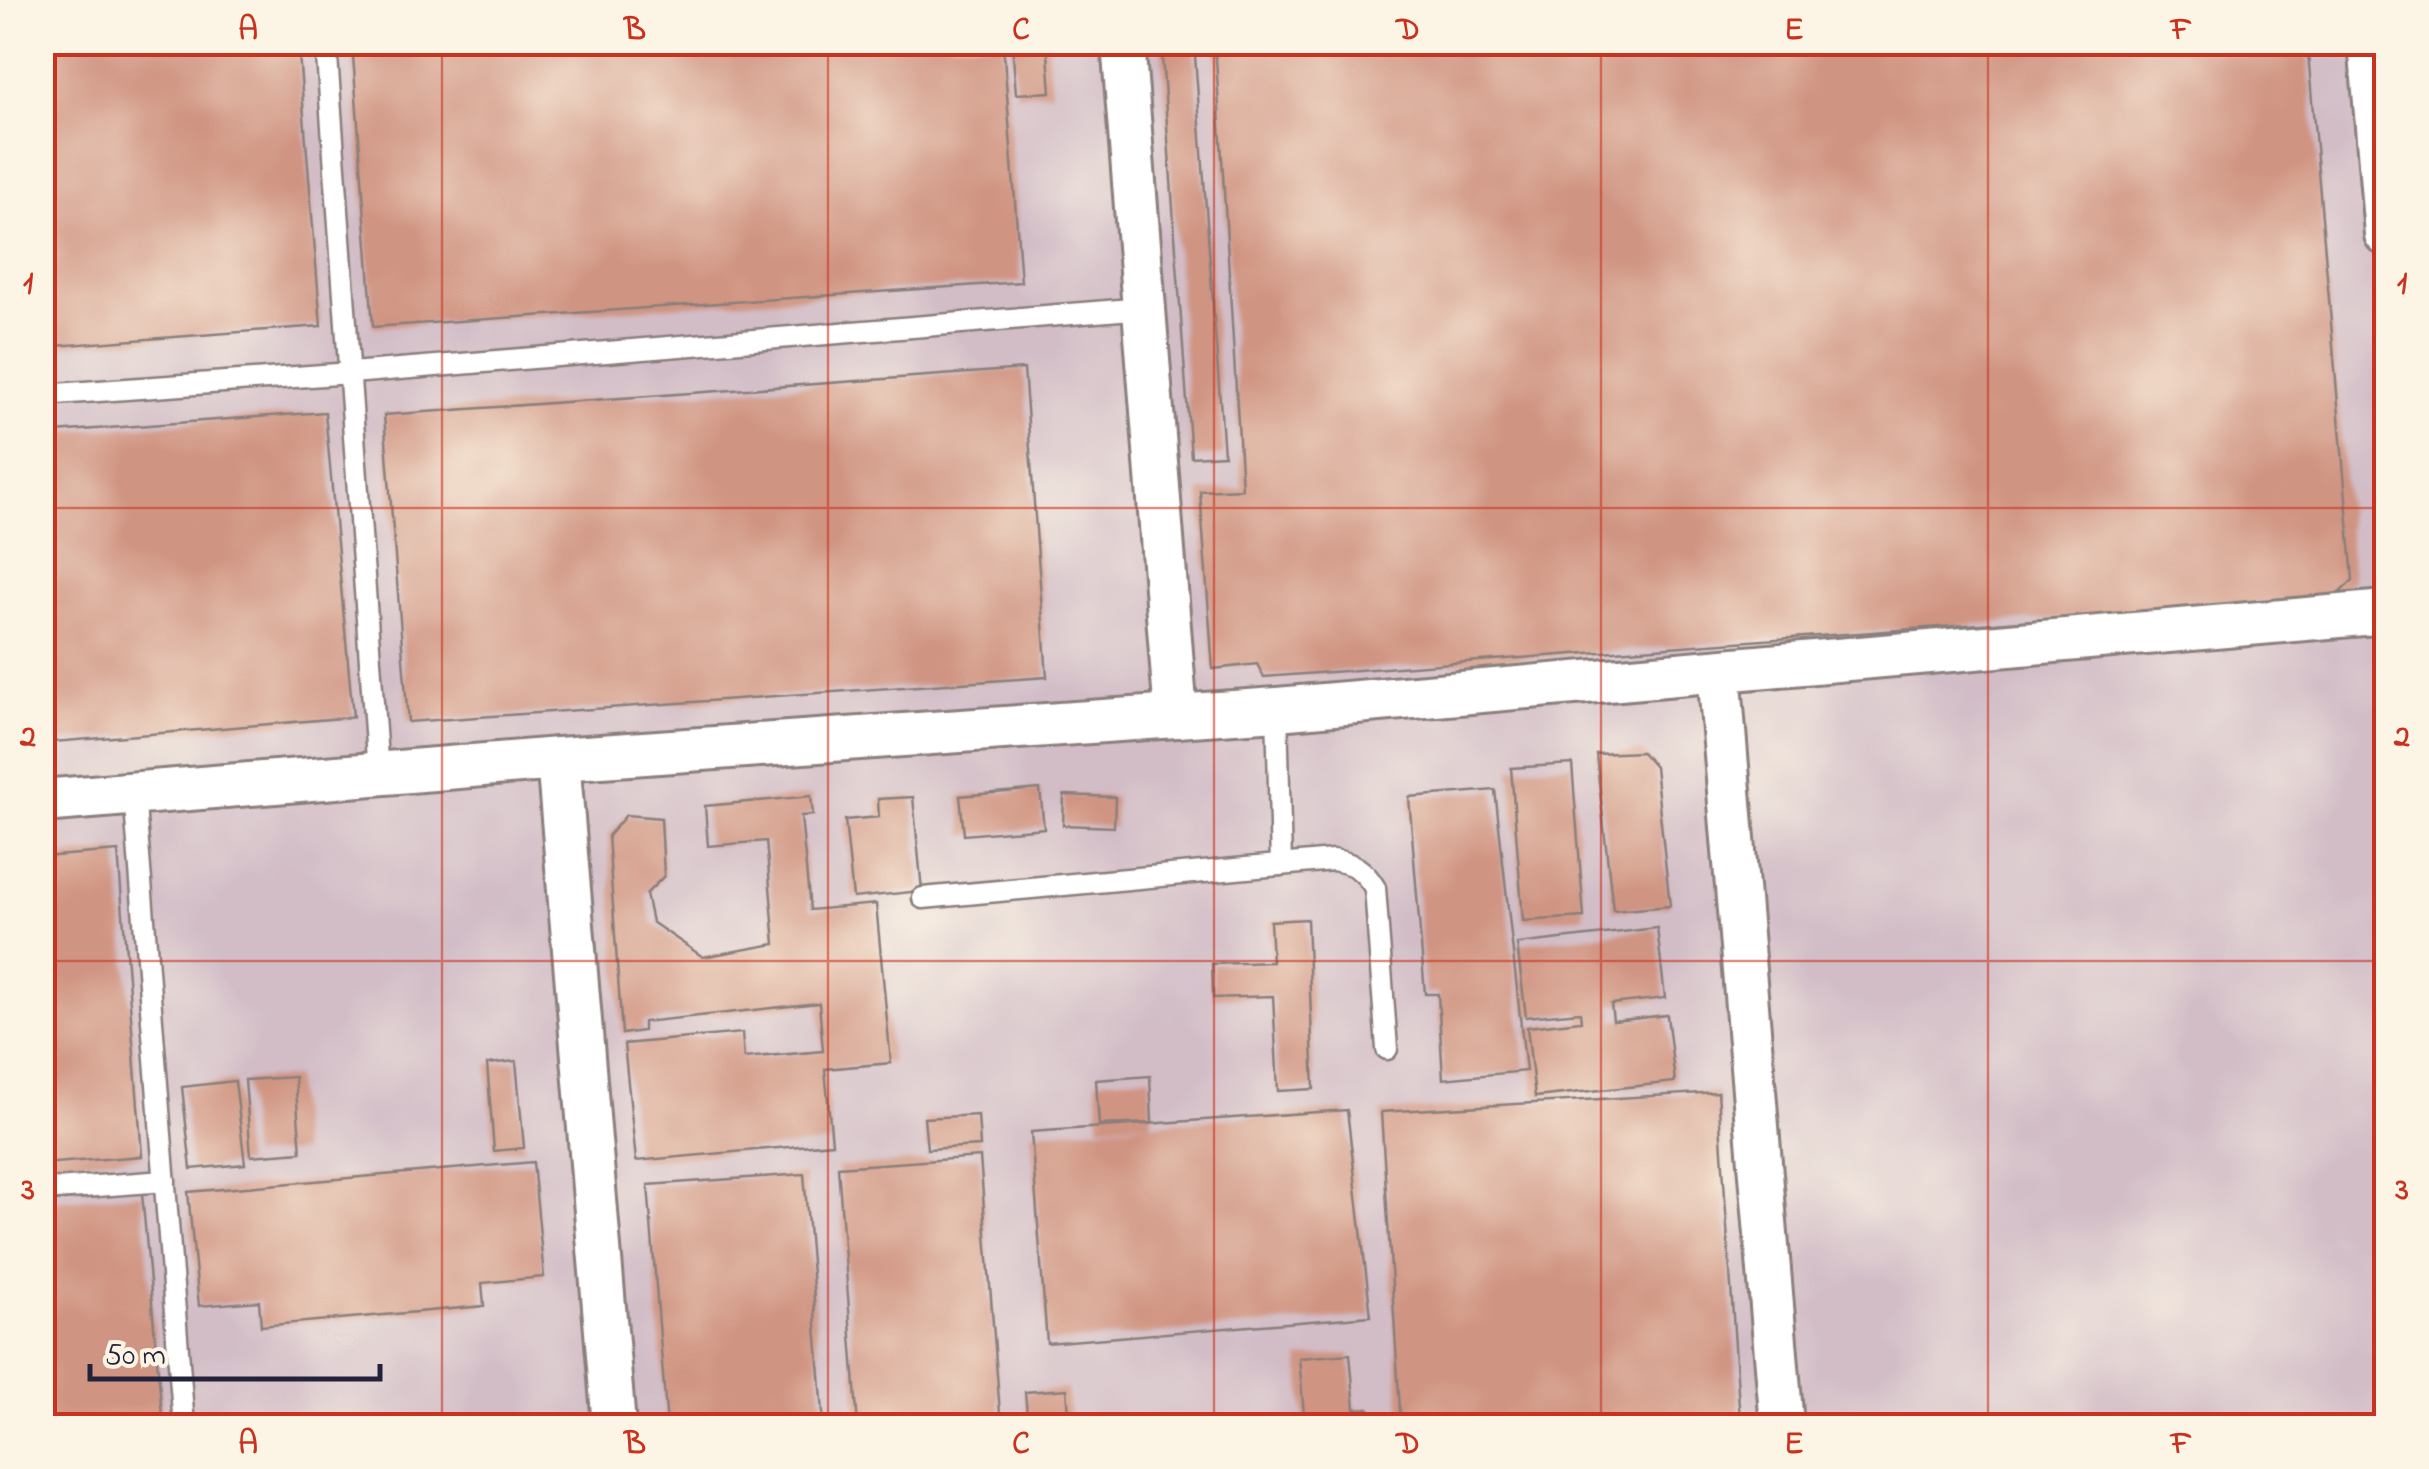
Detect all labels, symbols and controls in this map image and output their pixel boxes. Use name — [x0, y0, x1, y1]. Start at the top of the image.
text: A — [238, 8, 258, 55]
text: B — [622, 8, 646, 55]
text: C — [1012, 8, 1030, 55]
text: D — [1394, 8, 1420, 55]
text: E — [1784, 8, 1804, 55]
text: F — [2169, 8, 2192, 55]
text: 1 — [23, 262, 33, 309]
text: 1 — [2397, 262, 2407, 309]
text: 2 — [19, 715, 36, 762]
text: 2 — [2393, 715, 2410, 762]
text: 3 — [20, 1168, 35, 1215]
text: 3 — [2394, 1168, 2409, 1215]
scale bar — [90, 1319, 380, 1381]
text: 50 m — [105, 1335, 166, 1379]
text: A — [238, 1422, 258, 1469]
text: B — [622, 1422, 646, 1469]
text: C — [1012, 1422, 1030, 1469]
text: D — [1394, 1422, 1420, 1469]
text: E — [1784, 1422, 1804, 1469]
text: F — [2169, 1422, 2192, 1469]

